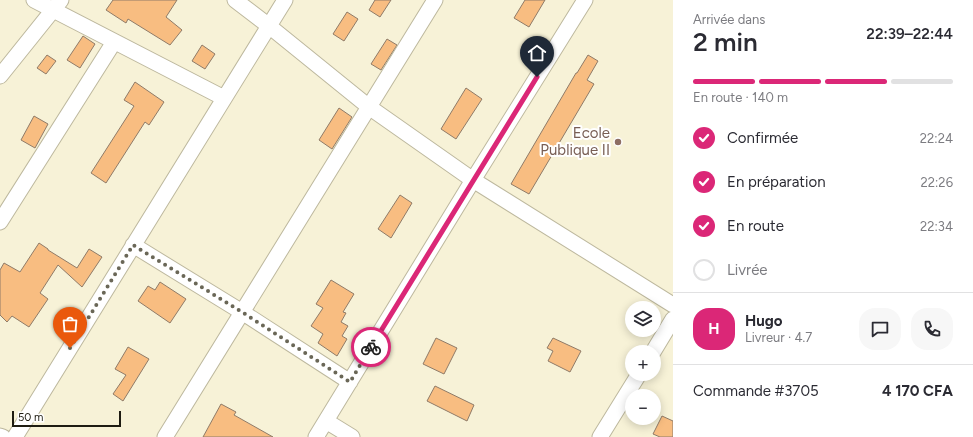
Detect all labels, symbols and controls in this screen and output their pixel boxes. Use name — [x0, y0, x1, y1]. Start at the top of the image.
text: Arrivée dans — [693, 12, 765, 27]
text: 22:39–22:44 — [866, 25, 953, 43]
text: 2 min — [693, 26, 758, 58]
pin — [520, 36, 554, 77]
icon: home — [526, 42, 548, 64]
text: En route · 140 m — [693, 90, 788, 105]
place label: Ecole Publique II — [540, 124, 610, 159]
icon: check — [693, 127, 715, 149]
text: Confirmée — [727, 129, 798, 147]
text: 22:24 — [920, 131, 953, 146]
marker: Ecole Publique II — [613, 137, 623, 147]
icon: check — [693, 171, 715, 193]
text: En préparation — [727, 173, 826, 191]
text: 22:26 — [921, 175, 953, 190]
icon: check — [693, 215, 715, 237]
text: En route — [727, 217, 784, 235]
text: 22:34 — [920, 219, 953, 234]
text: Livrée — [727, 261, 768, 279]
map controls — [625, 301, 661, 425]
button: layers — [625, 301, 661, 337]
pin — [53, 307, 87, 348]
button: chat — [859, 308, 901, 350]
button: phone — [911, 308, 953, 350]
text: Hugo — [745, 312, 783, 330]
icon: bag — [59, 313, 81, 335]
text: H — [708, 320, 720, 338]
courier — [351, 327, 391, 367]
text: Livreur · 4.7 — [745, 330, 812, 345]
icon: bike — [360, 336, 382, 358]
button: + — [625, 345, 661, 381]
text: Commande #3705 — [693, 382, 819, 400]
text: 4 170 CFA — [882, 382, 953, 400]
button: − — [625, 389, 661, 425]
scale bar — [12, 409, 121, 428]
text: 50 m — [18, 411, 43, 424]

